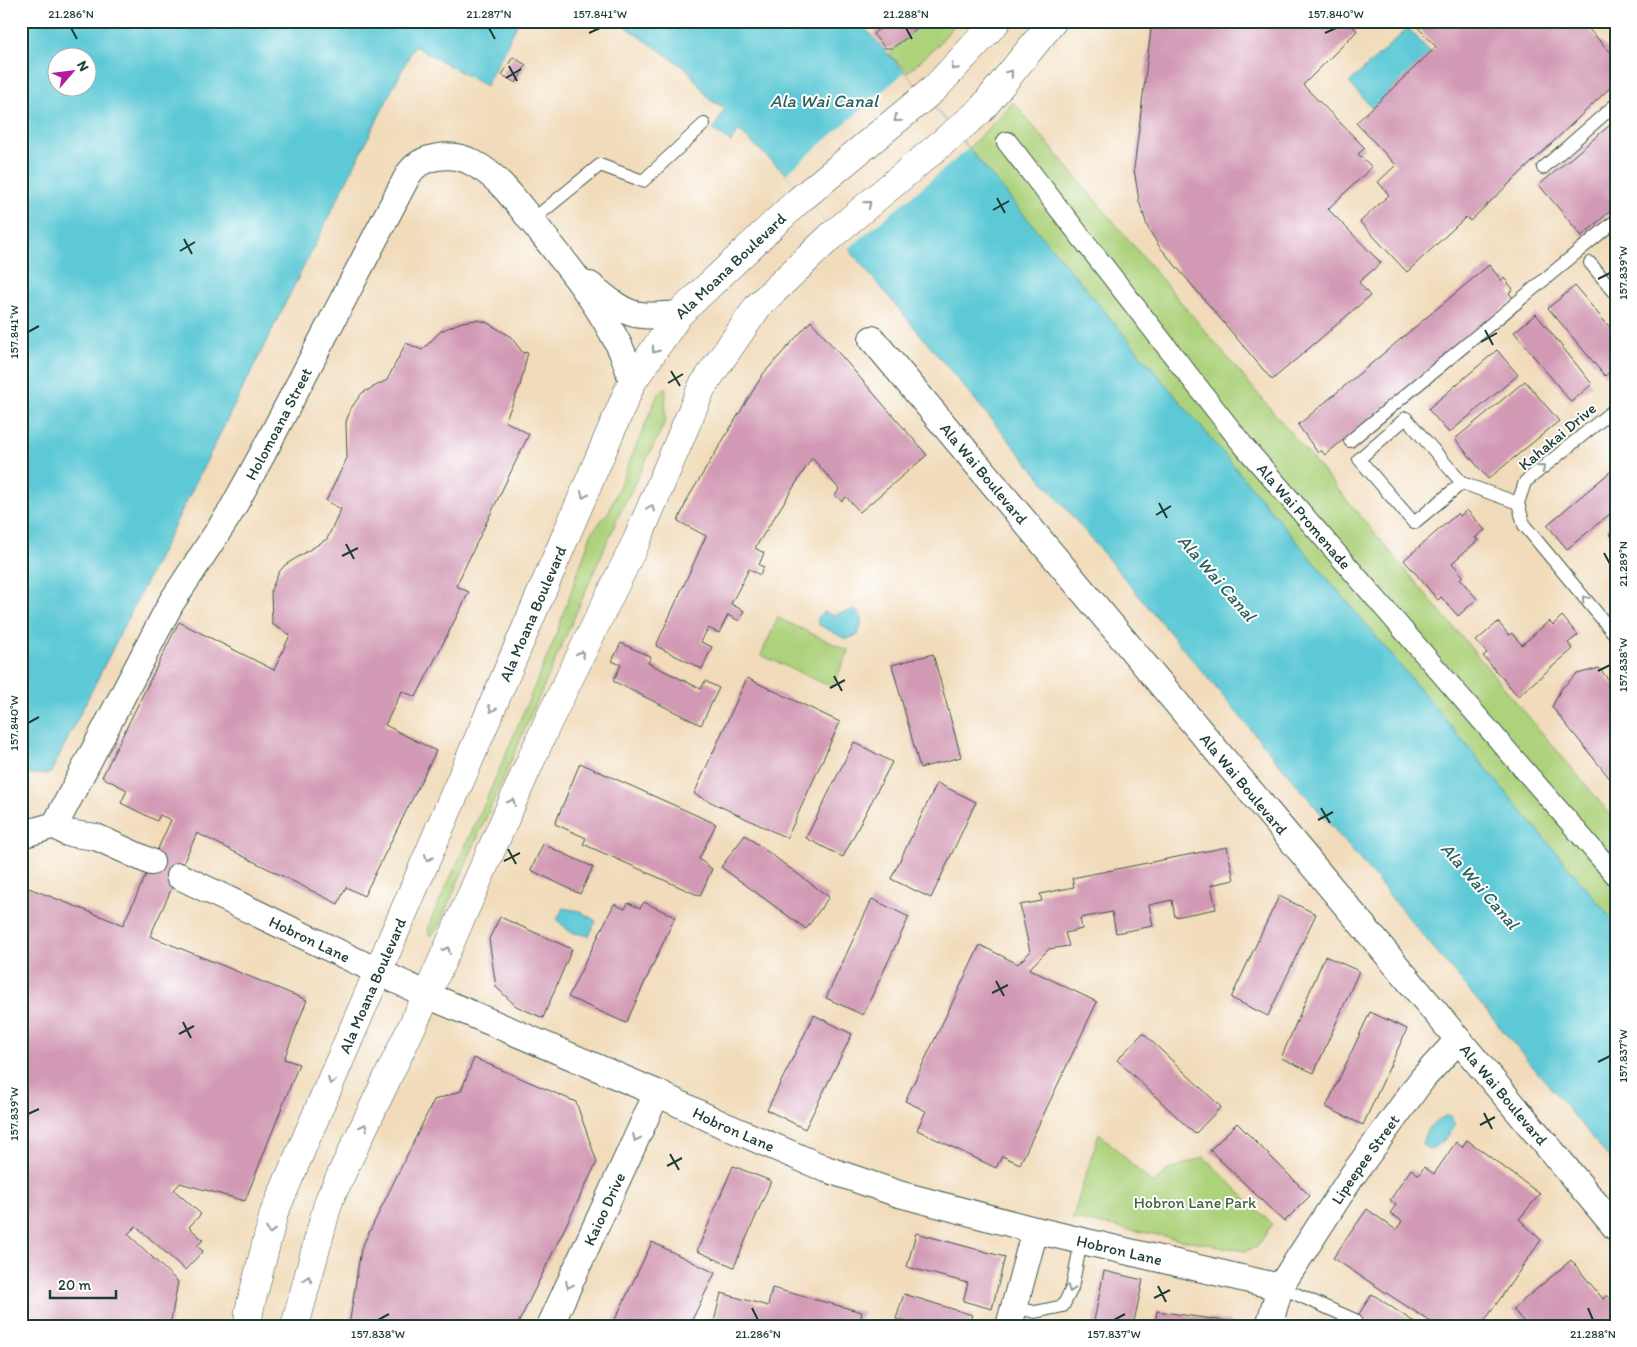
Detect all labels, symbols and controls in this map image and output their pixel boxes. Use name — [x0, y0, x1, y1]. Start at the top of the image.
text: 21.286°N — [48, 7, 94, 21]
text: 21.287°N — [466, 7, 512, 21]
text: 157.841°W — [573, 7, 627, 21]
text: 21.288°N — [883, 7, 929, 21]
text: 157.840°W — [1308, 7, 1364, 21]
north arrow — [48, 48, 98, 98]
text: N — [73, 58, 93, 74]
one-way arrow — [951, 62, 960, 71]
one-way arrow — [1005, 70, 1013, 79]
water label: Ala Wai Canal — [770, 90, 880, 112]
one-way arrow — [894, 113, 903, 121]
one-way arrow — [863, 201, 872, 210]
street label: Ala Moana Boulevard — [671, 209, 790, 323]
text: 157.839°W — [1616, 246, 1630, 300]
text: 157.841°W — [7, 305, 21, 359]
one-way arrow — [652, 344, 661, 353]
street label: Holomoana Street — [241, 364, 316, 483]
street label: Kahakai Drive — [1515, 398, 1600, 474]
street label: Ala Wai Boulevard — [936, 419, 1032, 528]
street label: Ala Wai Promenade — [1253, 459, 1355, 573]
one-way arrow — [1536, 465, 1545, 474]
one-way arrow — [579, 490, 590, 499]
one-way arrow — [644, 504, 655, 513]
water label: Ala Wai Canal — [1173, 530, 1262, 627]
text: 21.289°N — [1616, 541, 1630, 587]
street label: Ala Moana Boulevard — [495, 543, 570, 684]
one-way arrow — [1582, 596, 1590, 605]
text: 157.838°W — [1616, 638, 1630, 692]
one-way arrow — [575, 650, 585, 659]
text: 157.840°W — [7, 695, 21, 751]
one-way arrow — [487, 704, 498, 713]
street label: Ala Wai Boulevard — [1196, 730, 1292, 839]
one-way arrow — [506, 798, 517, 807]
water label: Ala Wai Canal — [1436, 838, 1525, 935]
one-way arrow — [423, 853, 434, 862]
street label: Hobron Lane — [266, 912, 353, 967]
street label: Ala Moana Boulevard — [335, 915, 410, 1056]
one-way arrow — [440, 946, 451, 955]
text: 157.837°W — [1616, 1029, 1630, 1083]
street label: Ala Wai Boulevard — [1456, 1040, 1552, 1149]
one-way arrow — [327, 1076, 337, 1084]
text: 157.839°W — [7, 1087, 21, 1141]
street label: Hobron Lane — [690, 1103, 777, 1156]
street label: Lipeepee Street — [1327, 1111, 1403, 1208]
one-way arrow — [358, 1123, 368, 1132]
one-way arrow — [632, 1133, 643, 1142]
street label: Kaioo Drive — [579, 1169, 629, 1249]
park label: Hobron Lane Park — [1134, 1193, 1257, 1212]
one-way arrow — [265, 1226, 275, 1234]
street label: Hobron Lane — [1075, 1231, 1164, 1269]
scale bar — [50, 1267, 116, 1299]
one-way arrow — [302, 1275, 312, 1283]
text: 20 m — [58, 1276, 92, 1294]
one-way arrow — [564, 1280, 575, 1289]
one-way arrow — [1067, 1284, 1077, 1292]
text: 157.838°W — [351, 1327, 405, 1341]
text: 21.286°N — [735, 1327, 781, 1341]
text: 157.837°W — [1087, 1327, 1141, 1341]
text: 21.288°N — [1570, 1327, 1616, 1341]

